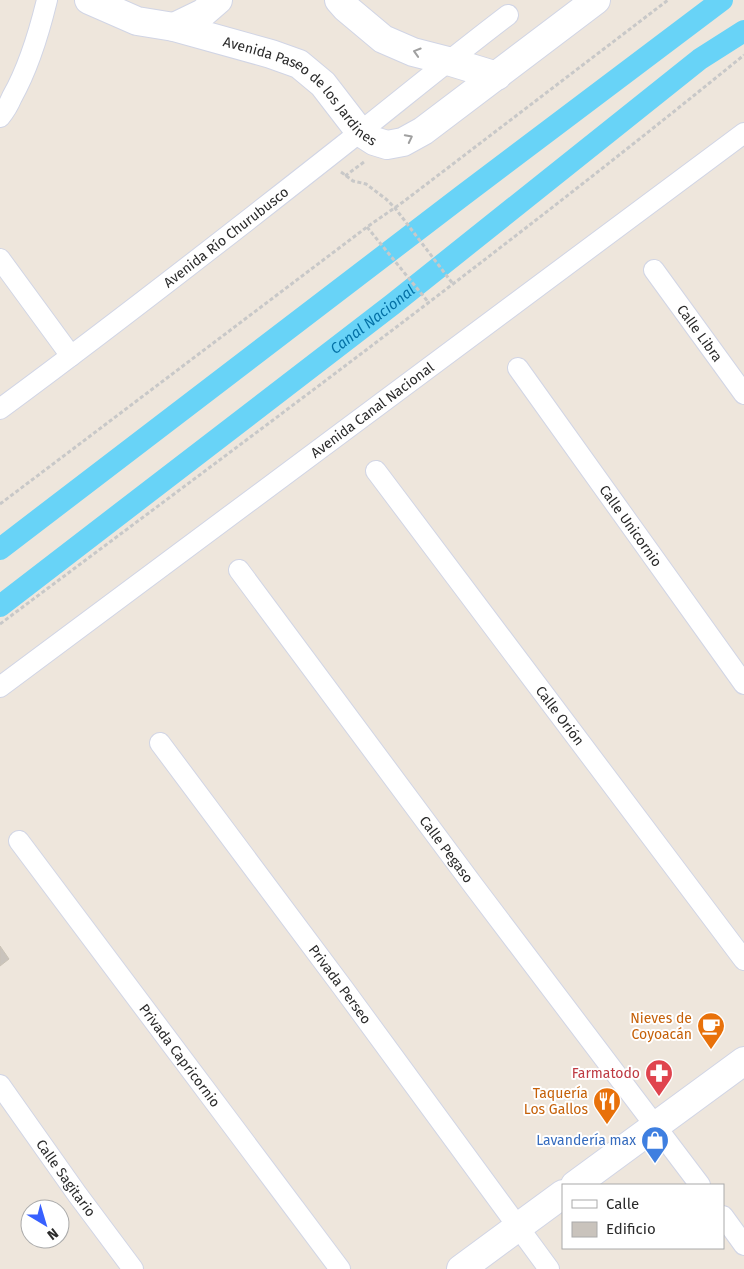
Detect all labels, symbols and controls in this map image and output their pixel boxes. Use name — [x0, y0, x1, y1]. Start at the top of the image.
street label: Avenida Paseo de los Jardines — [221, 33, 380, 150]
one-way arrow — [413, 48, 421, 58]
one-way arrow — [404, 134, 413, 144]
street label: Avenida Río Churubusco — [160, 183, 292, 291]
water label: Canal Nacional — [327, 281, 419, 358]
street label: Calle Libra — [673, 302, 726, 365]
street label: Avenida Canal Nacional — [308, 359, 437, 462]
street label: Calle Unicornio — [595, 482, 665, 570]
street label: Calle Orión — [532, 683, 587, 749]
street label: Calle Pegaso — [416, 813, 477, 887]
street label: Privada Perseo — [305, 942, 374, 1027]
street label: Privada Capricornio — [135, 1001, 224, 1111]
place label: Nieves de Coyoacán — [630, 1010, 692, 1043]
cafe icon: Nieves de Coyoacán — [696, 1011, 726, 1050]
pharmacy icon: Farmatodo — [644, 1058, 674, 1097]
place label: Farmatodo — [572, 1065, 640, 1082]
place label: Taquería Los Gallos — [524, 1085, 588, 1118]
restaurant icon: Taquería Los Gallos — [592, 1086, 622, 1125]
shop icon: Lavandería max — [640, 1125, 670, 1164]
place label: Lavandería max — [536, 1132, 636, 1149]
street label: Calle Sagitario — [32, 1136, 99, 1220]
legend — [562, 1184, 724, 1249]
text: Calle — [606, 1195, 639, 1213]
north arrow — [20, 1199, 70, 1249]
text: Edificio — [606, 1220, 656, 1238]
text: N — [44, 1224, 62, 1243]

